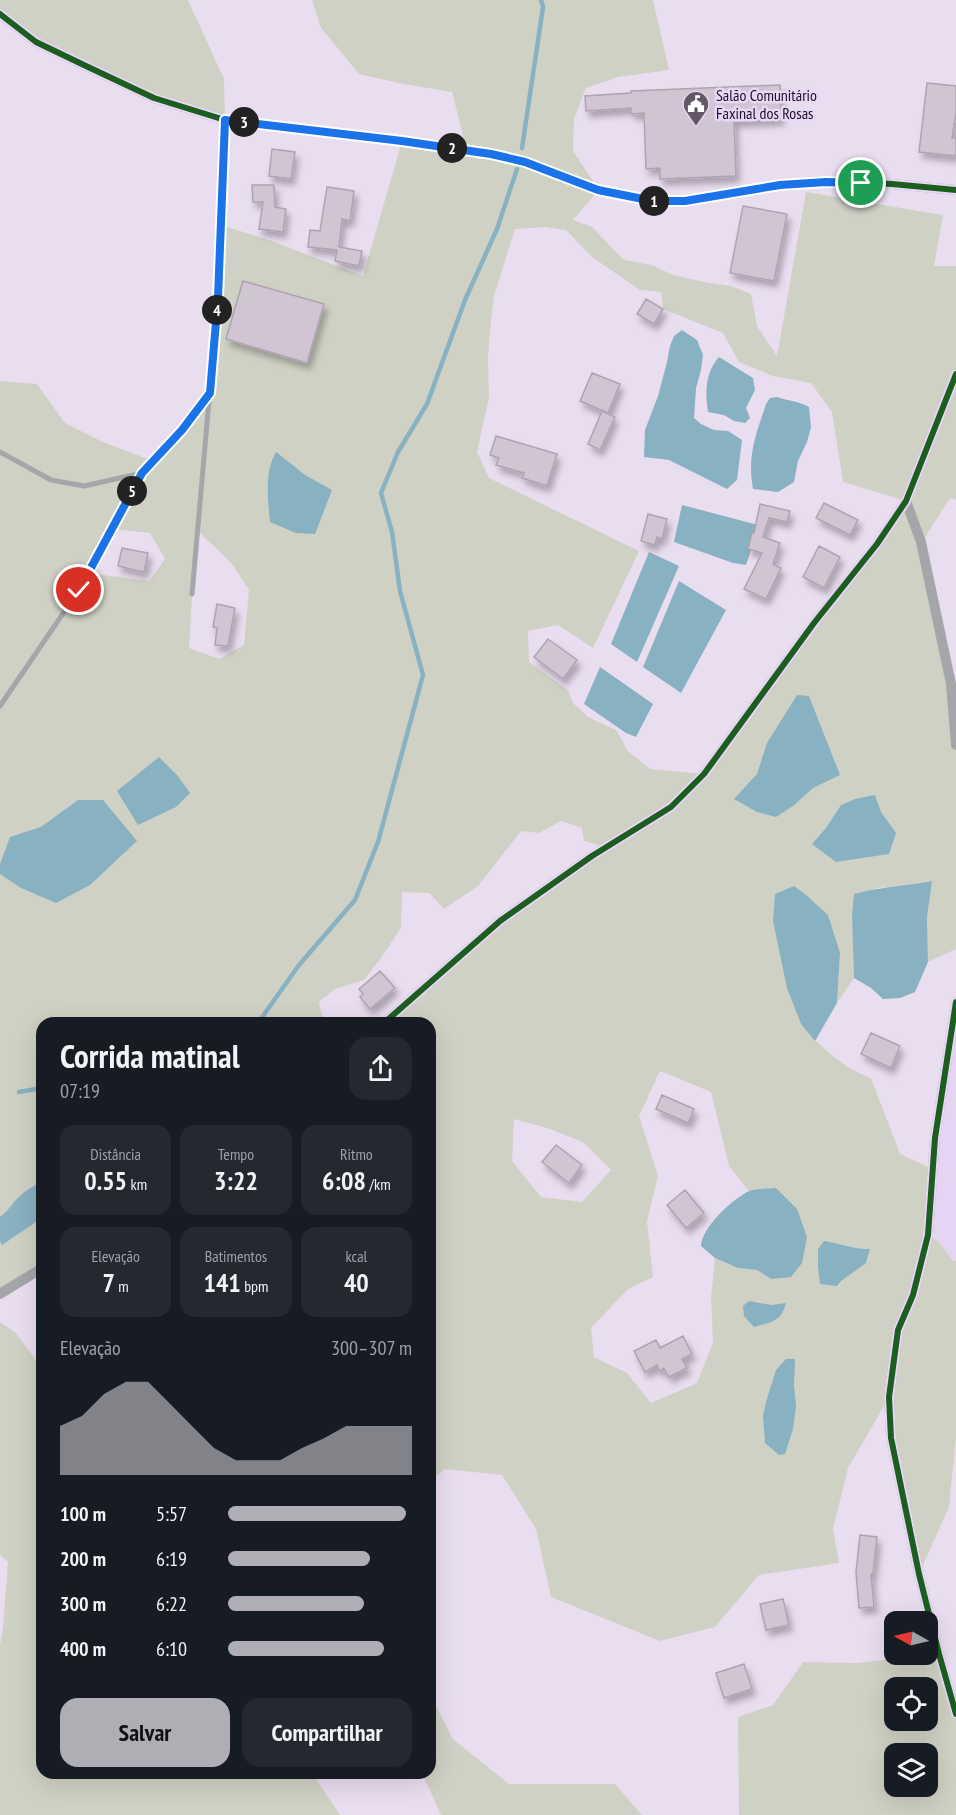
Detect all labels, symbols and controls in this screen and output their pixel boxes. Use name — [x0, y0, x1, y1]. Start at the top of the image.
place label: Salão Comunitário Faxinal dos Rosas — [716, 85, 817, 123]
public building icon: Salão Comunitário Faxinal dos Rosas — [681, 89, 711, 127]
pin: 3 — [229, 107, 259, 137]
text: 3 — [240, 112, 248, 132]
pin: 2 — [437, 133, 467, 163]
text: 2 — [448, 138, 456, 158]
pin — [835, 157, 886, 208]
icon: arrive — [844, 166, 877, 199]
pin: 1 — [639, 186, 669, 216]
text: 1 — [650, 191, 658, 211]
pin: 4 — [202, 295, 232, 325]
text: 4 — [213, 300, 221, 320]
pin: 5 — [117, 476, 147, 506]
text: 5 — [128, 481, 136, 501]
pin — [53, 564, 104, 615]
icon: check — [62, 573, 95, 606]
text: Corrida matinal — [60, 1034, 240, 1077]
button: share — [349, 1037, 412, 1100]
text: 07:19 — [60, 1078, 100, 1104]
text: Distância — [90, 1144, 141, 1164]
text: Tempo — [218, 1144, 254, 1164]
text: Ritmo — [340, 1144, 373, 1164]
text: 0.55 — [84, 1164, 127, 1197]
text: 3:22 — [214, 1164, 258, 1197]
text: 6:08 — [322, 1164, 366, 1197]
text: km — [127, 1174, 147, 1194]
text: /km — [366, 1174, 391, 1194]
text: Elevação — [91, 1246, 140, 1266]
text: Batimentos — [205, 1246, 267, 1266]
text: kcal — [345, 1246, 367, 1266]
text: 7 — [103, 1266, 115, 1299]
text: 141 — [203, 1266, 241, 1299]
text: 40 — [344, 1266, 369, 1299]
text: m — [115, 1276, 129, 1296]
text: bpm — [241, 1276, 269, 1296]
text: Elevação — [60, 1335, 121, 1361]
text: 300–307 m — [331, 1335, 412, 1361]
text: 100 m — [60, 1501, 106, 1527]
text: 5:57 — [156, 1501, 187, 1527]
text: 200 m — [60, 1546, 106, 1572]
text: 6:19 — [156, 1546, 187, 1572]
text: 300 m — [60, 1591, 106, 1617]
text: 6:22 — [156, 1591, 187, 1617]
north arrow — [884, 1611, 938, 1665]
map controls — [884, 1611, 938, 1797]
text: 400 m — [60, 1636, 106, 1662]
text: 6:10 — [156, 1636, 187, 1662]
button: locate — [884, 1677, 938, 1731]
button: Salvar — [60, 1698, 230, 1767]
button: Compartilhar — [242, 1698, 412, 1767]
button: layers — [884, 1743, 938, 1797]

